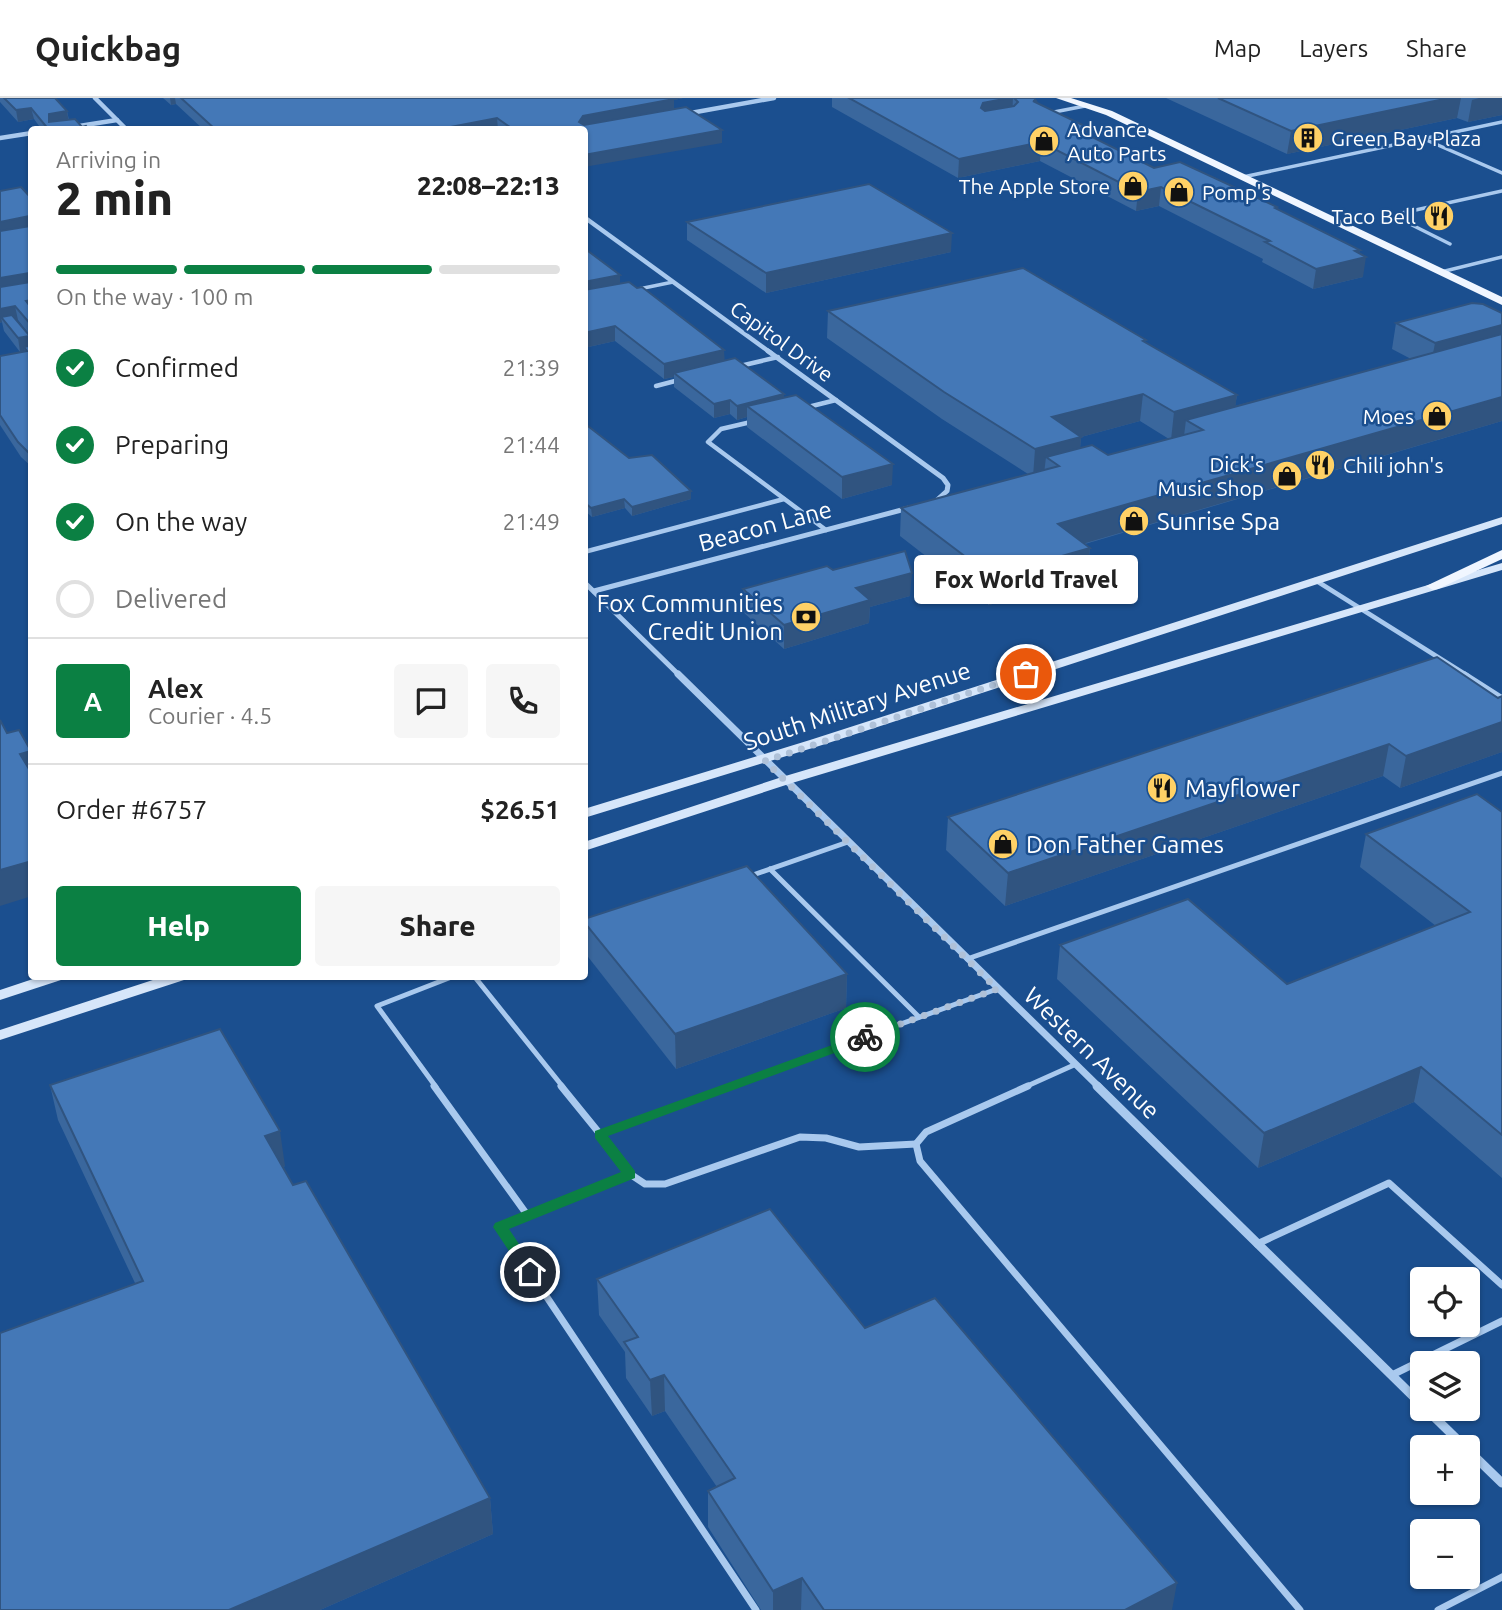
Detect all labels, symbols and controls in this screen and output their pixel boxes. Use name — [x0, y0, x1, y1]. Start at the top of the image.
text: Quickbag — [35, 30, 181, 67]
text: Map — [1214, 35, 1261, 62]
text: Layers — [1299, 35, 1368, 62]
text: Share — [1406, 35, 1467, 62]
place label: Advance Auto Parts — [1067, 117, 1166, 165]
building icon: Green Bay Plaza — [1291, 121, 1325, 155]
shop icon: Advance Auto Parts — [1027, 124, 1061, 158]
place label: Green Bay Plaza — [1331, 126, 1481, 150]
text: Arriving in — [56, 147, 161, 172]
shop icon: The Apple Store — [1116, 169, 1150, 203]
text: 22:08–22:13 — [417, 171, 560, 200]
text: 2 min — [56, 172, 173, 224]
place label: The Apple Store — [959, 174, 1110, 198]
shop icon: Pomp's — [1162, 175, 1196, 209]
place label: Pomp's — [1202, 180, 1271, 204]
restaurant icon: Taco Bell — [1422, 199, 1456, 233]
place label: Taco Bell — [1332, 204, 1416, 228]
text: On the way · 100 m — [56, 284, 253, 309]
street label: Capitol Drive — [726, 296, 838, 386]
icon: check — [56, 349, 94, 387]
text: Confirmed — [115, 353, 239, 382]
text: 21:39 — [502, 355, 560, 380]
shop icon: Moes — [1420, 399, 1454, 433]
place label: Moes — [1363, 404, 1414, 428]
icon: check — [56, 426, 94, 464]
text: Preparing — [115, 430, 229, 459]
text: 21:44 — [502, 432, 560, 457]
restaurant icon: Chili john's — [1303, 448, 1337, 482]
place label: Dick's Music Shop — [1157, 452, 1264, 500]
place label: Chili john's — [1343, 453, 1444, 477]
shop icon: Dick's Music Shop — [1270, 459, 1304, 493]
street label: Beacon Lane — [695, 495, 835, 557]
icon: check — [56, 503, 94, 541]
shop icon: Sunrise Spa — [1117, 504, 1151, 538]
text: On the way — [115, 507, 247, 536]
place label: Sunrise Spa — [1157, 508, 1280, 535]
text: 21:49 — [502, 509, 560, 534]
callout: Fox World Travel — [914, 555, 1138, 604]
text: Fox World Travel — [934, 567, 1118, 592]
text: Delivered — [115, 584, 227, 613]
place label: Fox Communities Credit Union — [597, 590, 783, 645]
bank icon: Fox Communities Credit Union — [789, 600, 823, 634]
pin — [996, 644, 1056, 704]
icon: bag — [1007, 655, 1045, 693]
street label: South Military Avenue — [740, 657, 974, 755]
button: chat — [394, 664, 468, 738]
button: phone — [486, 664, 560, 738]
text: Alex — [148, 674, 203, 703]
text: A — [84, 687, 102, 716]
text: Courier · 4.5 — [148, 703, 272, 728]
restaurant icon: Mayflower — [1145, 771, 1179, 805]
place label: Mayflower — [1185, 775, 1300, 802]
text: Order #6757 — [56, 795, 207, 824]
text: $26.51 — [480, 795, 560, 824]
shop icon: Don Father Games — [986, 827, 1020, 861]
place label: Don Father Games — [1026, 831, 1224, 858]
button: Help — [56, 886, 301, 966]
button: Share — [315, 886, 560, 966]
street label: Western Avenue — [1019, 982, 1165, 1124]
courier — [830, 1002, 900, 1072]
icon: bike — [846, 1018, 884, 1056]
pin — [500, 1242, 560, 1302]
icon: home — [511, 1253, 549, 1291]
map controls — [1410, 1267, 1480, 1589]
button: locate — [1410, 1267, 1480, 1337]
button: layers — [1410, 1351, 1480, 1421]
button: + — [1410, 1435, 1480, 1505]
button: − — [1410, 1519, 1480, 1589]

